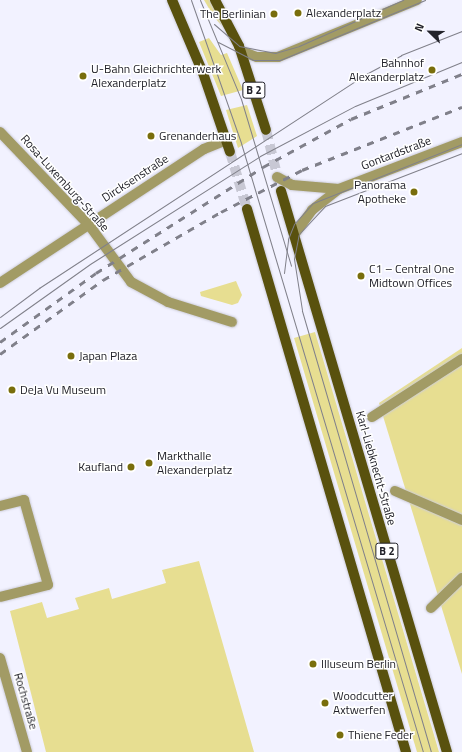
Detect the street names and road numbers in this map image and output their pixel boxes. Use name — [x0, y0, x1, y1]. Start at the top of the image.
road number: B 2 — [242, 81, 266, 99]
street label: Rosa-Luxemburg-Straße — [18, 132, 112, 234]
street label: Gontardstraße — [359, 133, 433, 173]
street label: Dircksenstraße — [99, 151, 171, 205]
street label: Karl-Liebknecht-Straße — [353, 409, 399, 527]
road number: B 2 — [375, 542, 399, 560]
street label: Rochstraße — [11, 671, 41, 731]

